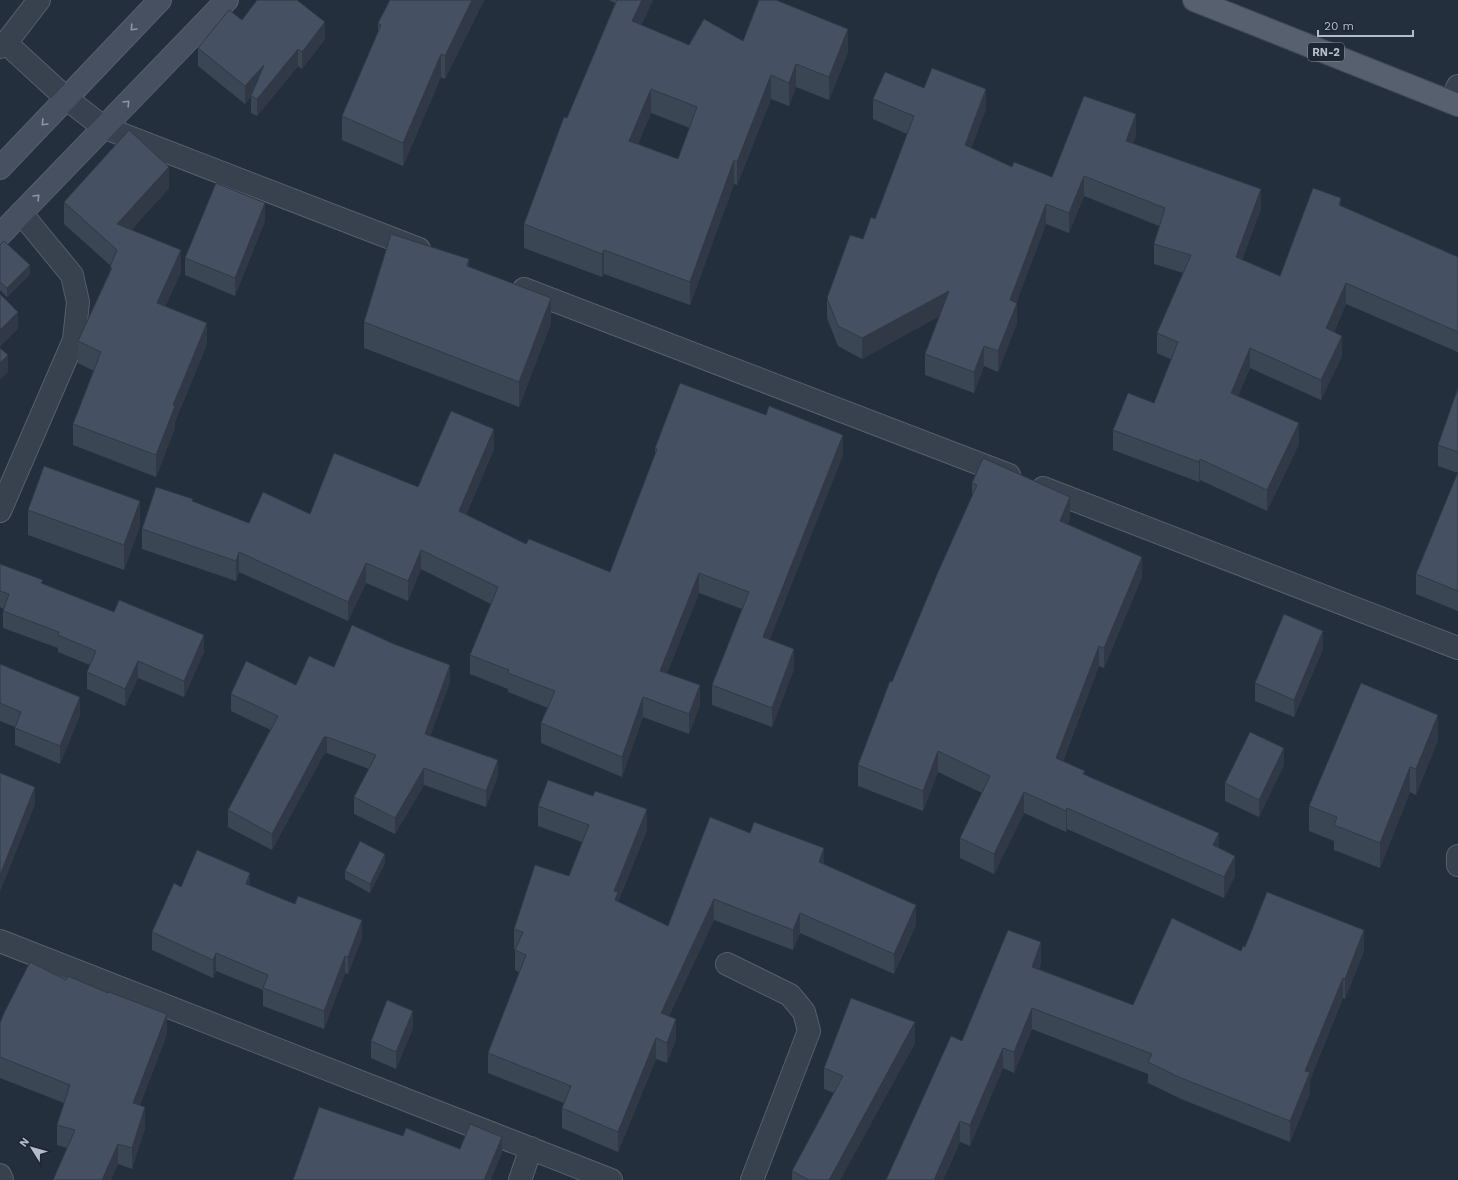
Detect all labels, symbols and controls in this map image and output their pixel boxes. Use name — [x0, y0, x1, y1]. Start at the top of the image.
scale bar — [1318, 12, 1413, 38]
text: 20 m — [1324, 19, 1354, 33]
one-way arrow — [131, 23, 138, 31]
road number: RN-2 — [1308, 43, 1344, 61]
one-way arrow — [122, 100, 129, 108]
one-way arrow — [41, 118, 49, 126]
one-way arrow — [32, 194, 39, 202]
north arrow — [12, 1128, 52, 1168]
text: N — [17, 1135, 32, 1149]

